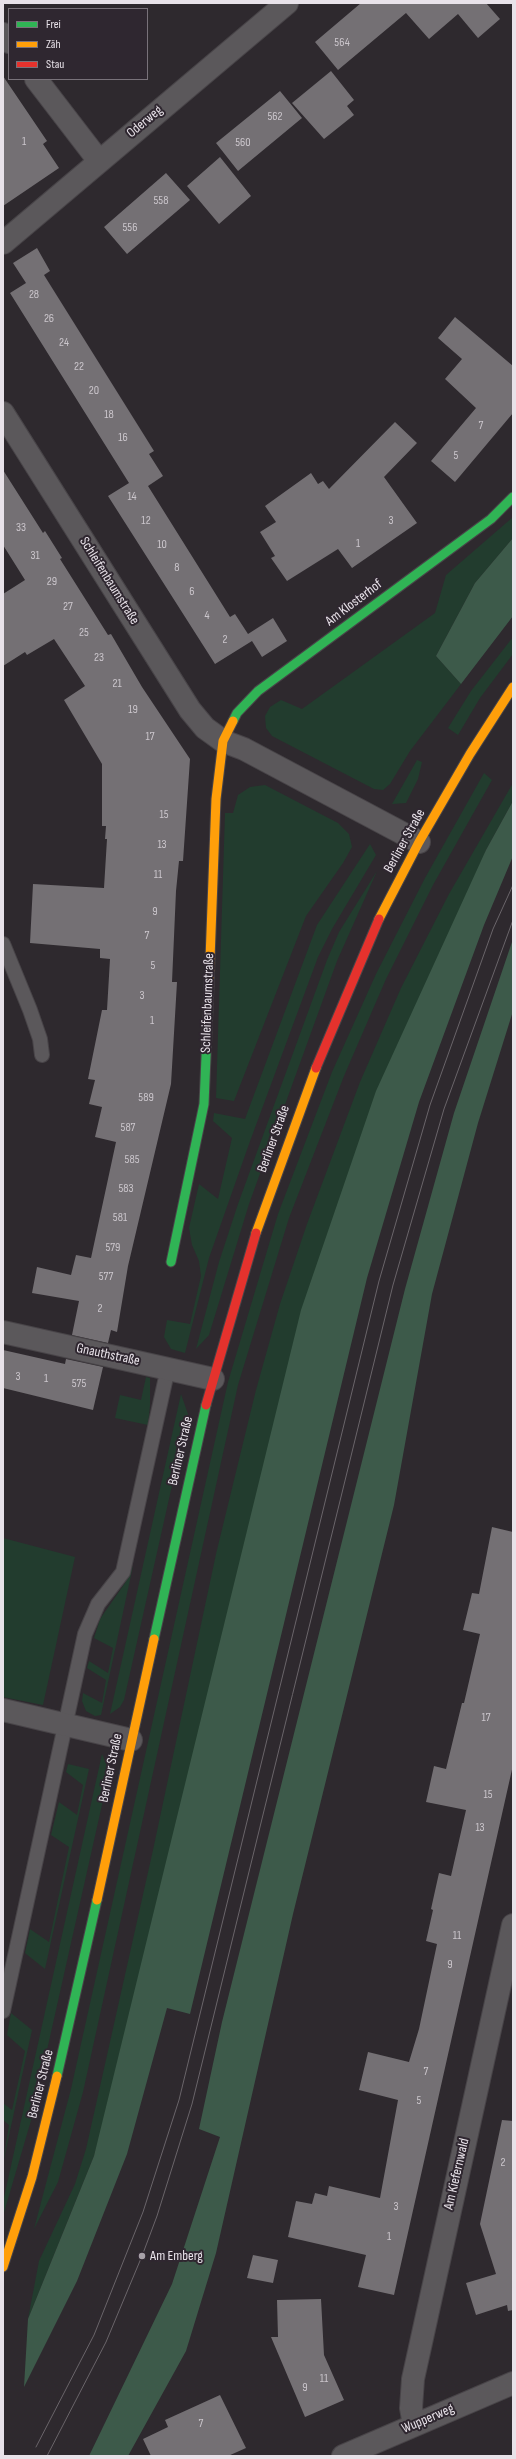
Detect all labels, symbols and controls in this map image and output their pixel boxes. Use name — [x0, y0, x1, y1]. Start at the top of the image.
legend — [8, 8, 148, 80]
text: Frei — [46, 17, 61, 32]
house number: 564 — [334, 36, 350, 50]
text: Zäh — [46, 37, 61, 52]
text: Stau — [46, 57, 64, 72]
street label: Oderweg — [124, 102, 166, 142]
house number: 562 — [267, 110, 283, 124]
house number: 1 — [22, 135, 26, 149]
house number: 560 — [235, 136, 251, 150]
house number: 558 — [154, 194, 168, 208]
house number: 556 — [123, 221, 137, 235]
house number: 28 — [29, 288, 39, 302]
house number: 26 — [44, 312, 54, 326]
house number: 24 — [59, 336, 69, 350]
house number: 22 — [74, 360, 84, 374]
house number: 20 — [89, 384, 99, 398]
house number: 18 — [104, 408, 114, 422]
house number: 7 — [479, 419, 483, 433]
house number: 16 — [118, 431, 128, 445]
house number: 5 — [454, 449, 458, 463]
house number: 14 — [127, 490, 137, 504]
house number: 12 — [141, 514, 151, 528]
house number: 3 — [388, 514, 394, 528]
house number: 33 — [16, 521, 26, 535]
street label: Schleifenbaumstraße — [75, 534, 143, 628]
house number: 1 — [356, 537, 360, 551]
house number: 10 — [157, 538, 167, 552]
house number: 31 — [30, 549, 40, 563]
house number: 8 — [174, 561, 180, 575]
house number: 29 — [47, 575, 57, 589]
street label: Am Klosterhof — [322, 576, 386, 630]
house number: 6 — [189, 585, 195, 599]
house number: 27 — [63, 600, 73, 614]
house number: 4 — [204, 609, 210, 623]
house number: 25 — [79, 626, 89, 640]
house number: 2 — [223, 633, 227, 647]
house number: 23 — [94, 651, 104, 665]
house number: 21 — [112, 677, 122, 691]
house number: 19 — [128, 703, 138, 717]
house number: 17 — [146, 730, 154, 744]
street label: Berliner Straße — [381, 806, 429, 876]
house number: 15 — [159, 808, 169, 822]
house number: 13 — [157, 838, 167, 852]
house number: 11 — [154, 868, 162, 882]
house number: 9 — [152, 905, 158, 919]
house number: 7 — [145, 929, 149, 943]
street label: Schleifenbaumstraße — [198, 953, 218, 1053]
house number: 5 — [151, 959, 155, 973]
house number: 3 — [139, 989, 145, 1003]
house number: 1 — [150, 1014, 154, 1028]
house number: 589 — [138, 1091, 154, 1105]
street label: Berliner Straße — [254, 1103, 294, 1175]
house number: 587 — [121, 1121, 135, 1135]
house number: 585 — [125, 1153, 139, 1167]
house number: 583 — [118, 1182, 134, 1196]
house number: 581 — [113, 1211, 127, 1225]
house number: 579 — [106, 1241, 120, 1255]
house number: 577 — [99, 1270, 113, 1284]
house number: 2 — [98, 1302, 102, 1316]
street label: Gnauthstraße — [75, 1340, 141, 1370]
house number: 3 — [15, 1370, 21, 1384]
house number: 1 — [44, 1372, 48, 1386]
house number: 575 — [72, 1377, 86, 1391]
street label: Berliner Straße — [165, 1415, 197, 1487]
house number: 17 — [482, 1711, 490, 1725]
street label: Berliner Straße — [95, 1732, 127, 1804]
house number: 15 — [483, 1788, 493, 1802]
house number: 13 — [475, 1821, 485, 1835]
house number: 11 — [453, 1929, 461, 1943]
house number: 9 — [447, 1958, 453, 1972]
street label: Berliner Straße — [24, 2048, 58, 2120]
house number: 7 — [424, 2065, 428, 2079]
house number: 5 — [417, 2094, 421, 2108]
street label: Am Kiefernwald — [441, 2137, 473, 2211]
house number: 2 — [501, 2156, 505, 2170]
house number: 3 — [393, 2200, 399, 2214]
house number: 1 — [387, 2230, 391, 2244]
place label: Am Emberg — [150, 2248, 203, 2264]
marker: Am Emberg — [137, 2251, 147, 2261]
house number: 11 — [320, 2372, 328, 2386]
house number: 9 — [302, 2381, 308, 2395]
street label: Wupperweg — [399, 2400, 457, 2438]
house number: 7 — [199, 2417, 203, 2431]

